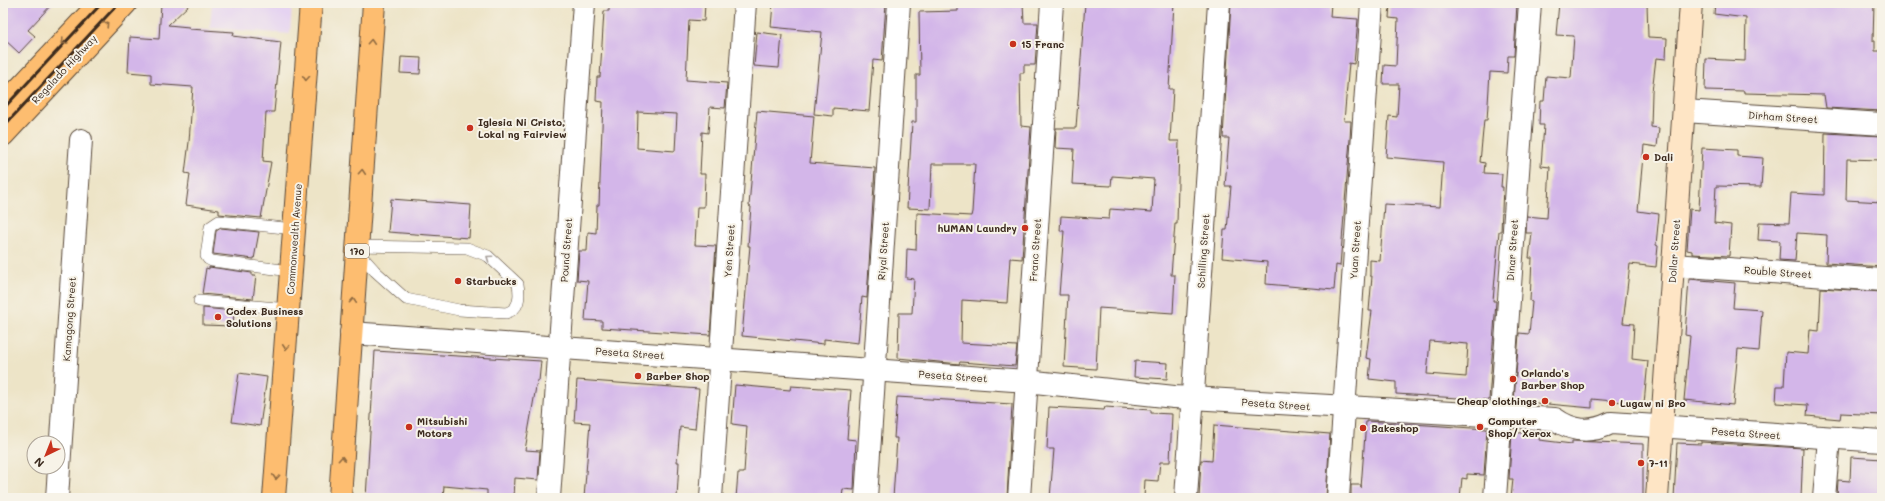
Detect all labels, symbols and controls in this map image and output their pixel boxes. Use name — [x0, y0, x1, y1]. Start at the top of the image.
one-way arrow — [101, 21, 109, 29]
street label: Regalado Highway — [28, 31, 100, 107]
one-way arrow — [61, 37, 68, 45]
place label: 15 Franc — [1021, 37, 1064, 51]
one-way arrow — [367, 39, 376, 45]
marker: 15 Franc — [1008, 39, 1018, 49]
one-way arrow — [301, 75, 310, 81]
street label: Dirham Street — [1748, 108, 1818, 126]
place label: Iglesia Ni Cristo, Lokal ng Fairview — [478, 115, 567, 141]
marker: Iglesia Ni Cristo, Lokal ng Fairview — [465, 123, 475, 133]
place label: Dali — [1654, 150, 1673, 164]
marker: Dali — [1641, 152, 1651, 162]
one-way arrow — [358, 169, 367, 175]
street label: Commonwealth Avenue — [283, 183, 305, 295]
street label: Schilling Street — [1193, 213, 1213, 289]
street label: Pound Street — [557, 217, 575, 283]
street label: Franc Street — [1026, 218, 1044, 282]
street label: Dinar Street — [1503, 219, 1521, 281]
street label: Dollar Street — [1665, 219, 1683, 283]
street label: Yuan Street — [1346, 220, 1364, 280]
street label: Riyal Street — [874, 221, 892, 281]
place label: hUMAN Laundry — [938, 221, 1018, 235]
marker: hUMAN Laundry — [1020, 223, 1030, 233]
street label: Yen Street — [720, 224, 738, 278]
road number: 170 — [345, 244, 369, 258]
one-way arrow — [486, 256, 493, 263]
street label: Rouble Street — [1744, 263, 1812, 281]
place label: Starbucks — [466, 274, 517, 288]
street label: Kamagong Street — [59, 276, 79, 362]
marker: Starbucks — [453, 276, 463, 286]
one-way arrow — [349, 298, 358, 304]
place label: Codex Business Solutions — [226, 304, 303, 330]
marker: Codex Business Solutions — [213, 312, 223, 322]
one-way arrow — [281, 344, 290, 350]
street label: Peseta Street — [595, 344, 665, 362]
place label: Orlando's Barber Shop — [1521, 366, 1585, 392]
street label: Peseta Street — [918, 367, 988, 385]
place label: Barber Shop — [646, 369, 710, 383]
marker: Barber Shop — [633, 371, 643, 381]
marker: Orlando's Barber Shop — [1508, 374, 1518, 384]
place label: Cheap clothings — [1457, 394, 1537, 408]
street label: Peseta Street — [1241, 395, 1311, 413]
marker: Cheap clothings — [1540, 396, 1550, 406]
place label: Lugaw ni Bro — [1620, 396, 1686, 410]
marker: Lugaw ni Bro — [1607, 398, 1617, 408]
place label: Mitsubishi Motors — [417, 414, 468, 440]
place label: Computer Shop/ Xerox — [1488, 414, 1551, 440]
place label: Bakeshop — [1371, 421, 1418, 435]
marker: Mitsubishi Motors — [404, 422, 414, 432]
marker: Computer Shop/ Xerox — [1475, 422, 1485, 432]
marker: Bakeshop — [1358, 423, 1368, 433]
street label: Peseta Street — [1711, 424, 1781, 442]
north arrow — [26, 435, 66, 475]
text: N — [31, 454, 47, 471]
one-way arrow — [338, 456, 347, 462]
place label: 7-11 — [1649, 456, 1668, 470]
marker: 7-11 — [1636, 458, 1646, 468]
one-way arrow — [271, 474, 280, 480]

